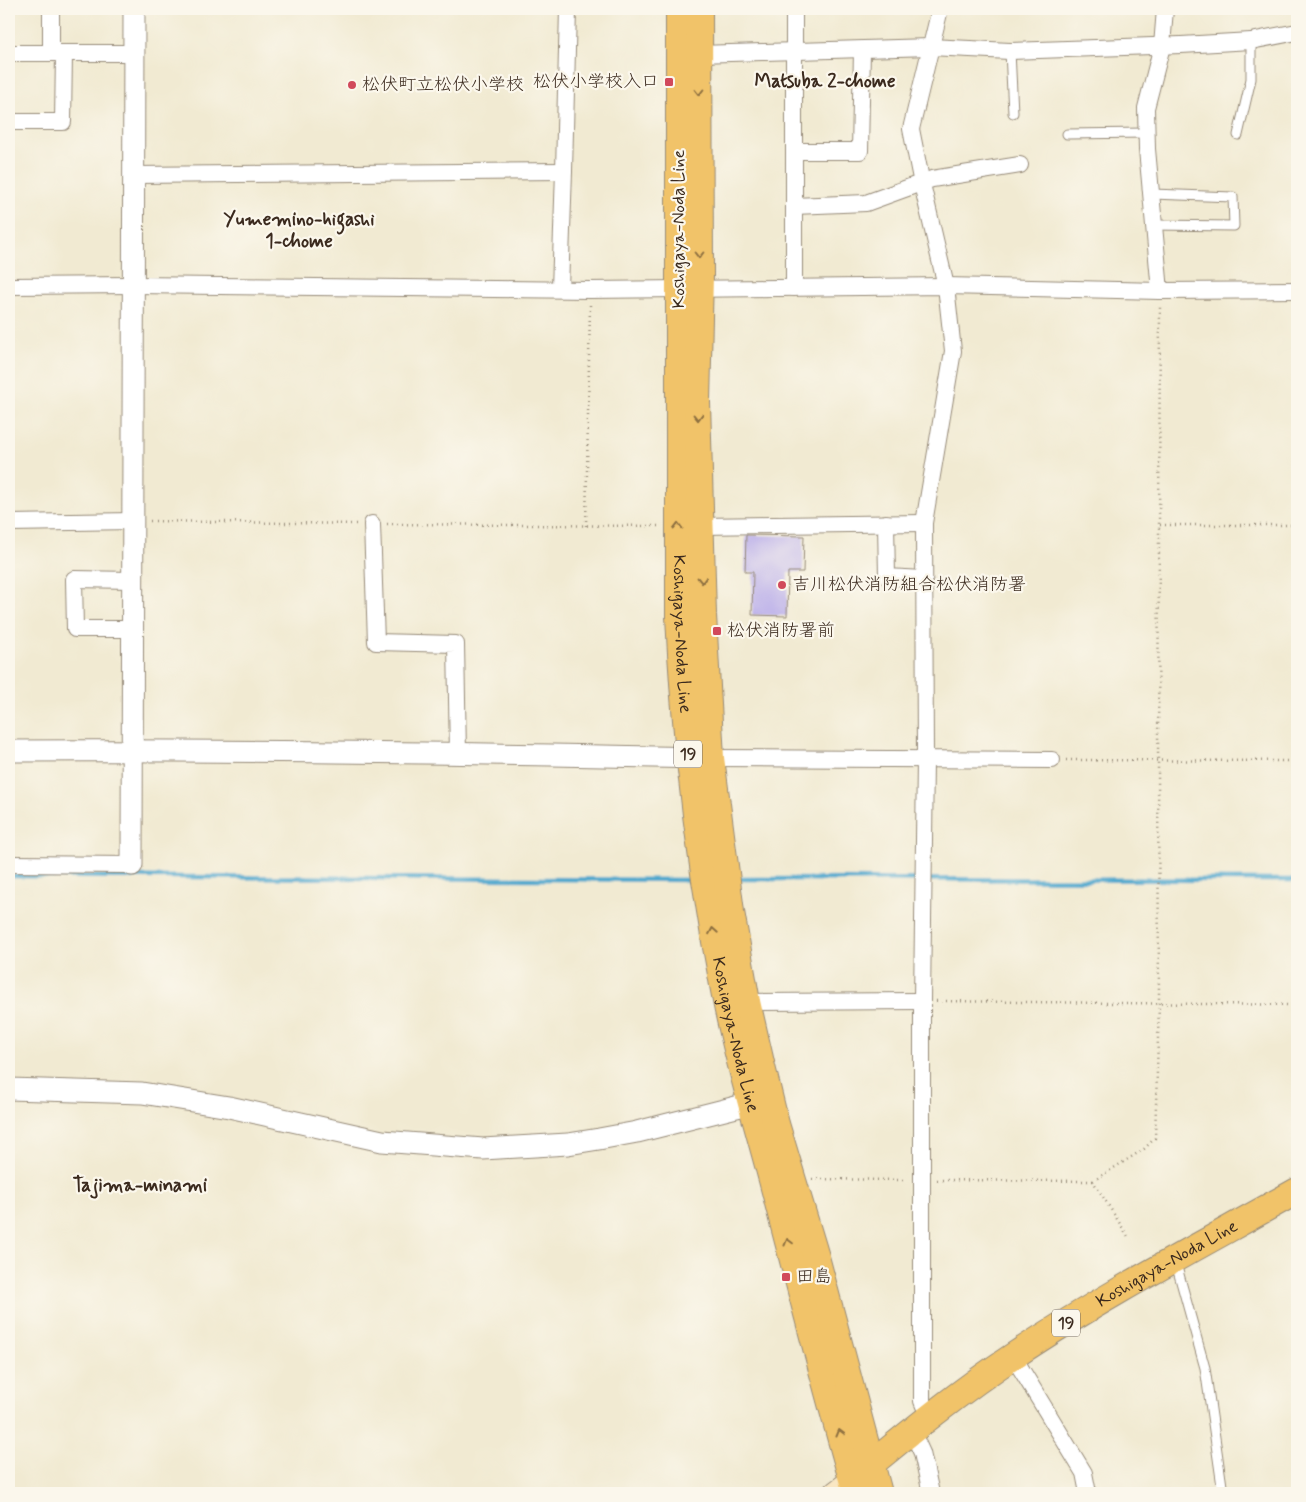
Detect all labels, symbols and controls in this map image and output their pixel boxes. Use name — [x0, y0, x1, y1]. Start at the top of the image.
district label: Matsuba 2-chome — [755, 69, 895, 94]
place label: 松伏小学校入口 — [533, 70, 659, 94]
place label: 松伏町立松伏小学校 — [362, 73, 524, 97]
marker: 松伏小学校入口 — [663, 76, 675, 88]
marker: 松伏町立松伏小学校 — [346, 79, 358, 91]
one-way arrow — [694, 89, 704, 97]
street label: Koshigaya-Noda Line — [667, 149, 691, 308]
district label: Yumemino-higashi 1-chome — [224, 207, 375, 254]
one-way arrow — [694, 252, 704, 259]
one-way arrow — [693, 414, 703, 422]
one-way arrow — [673, 522, 683, 530]
street label: Koshigaya-Noda Line — [667, 555, 697, 714]
place label: 吉川松伏消防組合松伏消防署 — [792, 573, 1026, 597]
one-way arrow — [697, 576, 707, 584]
marker: 吉川松伏消防組合松伏消防署 — [776, 579, 788, 591]
place label: 松伏消防署前 — [727, 619, 835, 643]
marker: 松伏消防署前 — [711, 625, 723, 637]
road number: 19 — [674, 741, 702, 768]
one-way arrow — [709, 927, 719, 936]
street label: Koshigaya-Noda Line — [706, 955, 765, 1115]
district label: Tajima-minami — [73, 1173, 207, 1199]
street label: Koshigaya-Noda Line — [1092, 1214, 1242, 1313]
one-way arrow — [783, 1238, 794, 1247]
place label: 田島 — [796, 1265, 832, 1289]
marker: 田島 — [780, 1271, 792, 1283]
road number: 19 — [1052, 1310, 1080, 1336]
one-way arrow — [835, 1429, 846, 1437]

